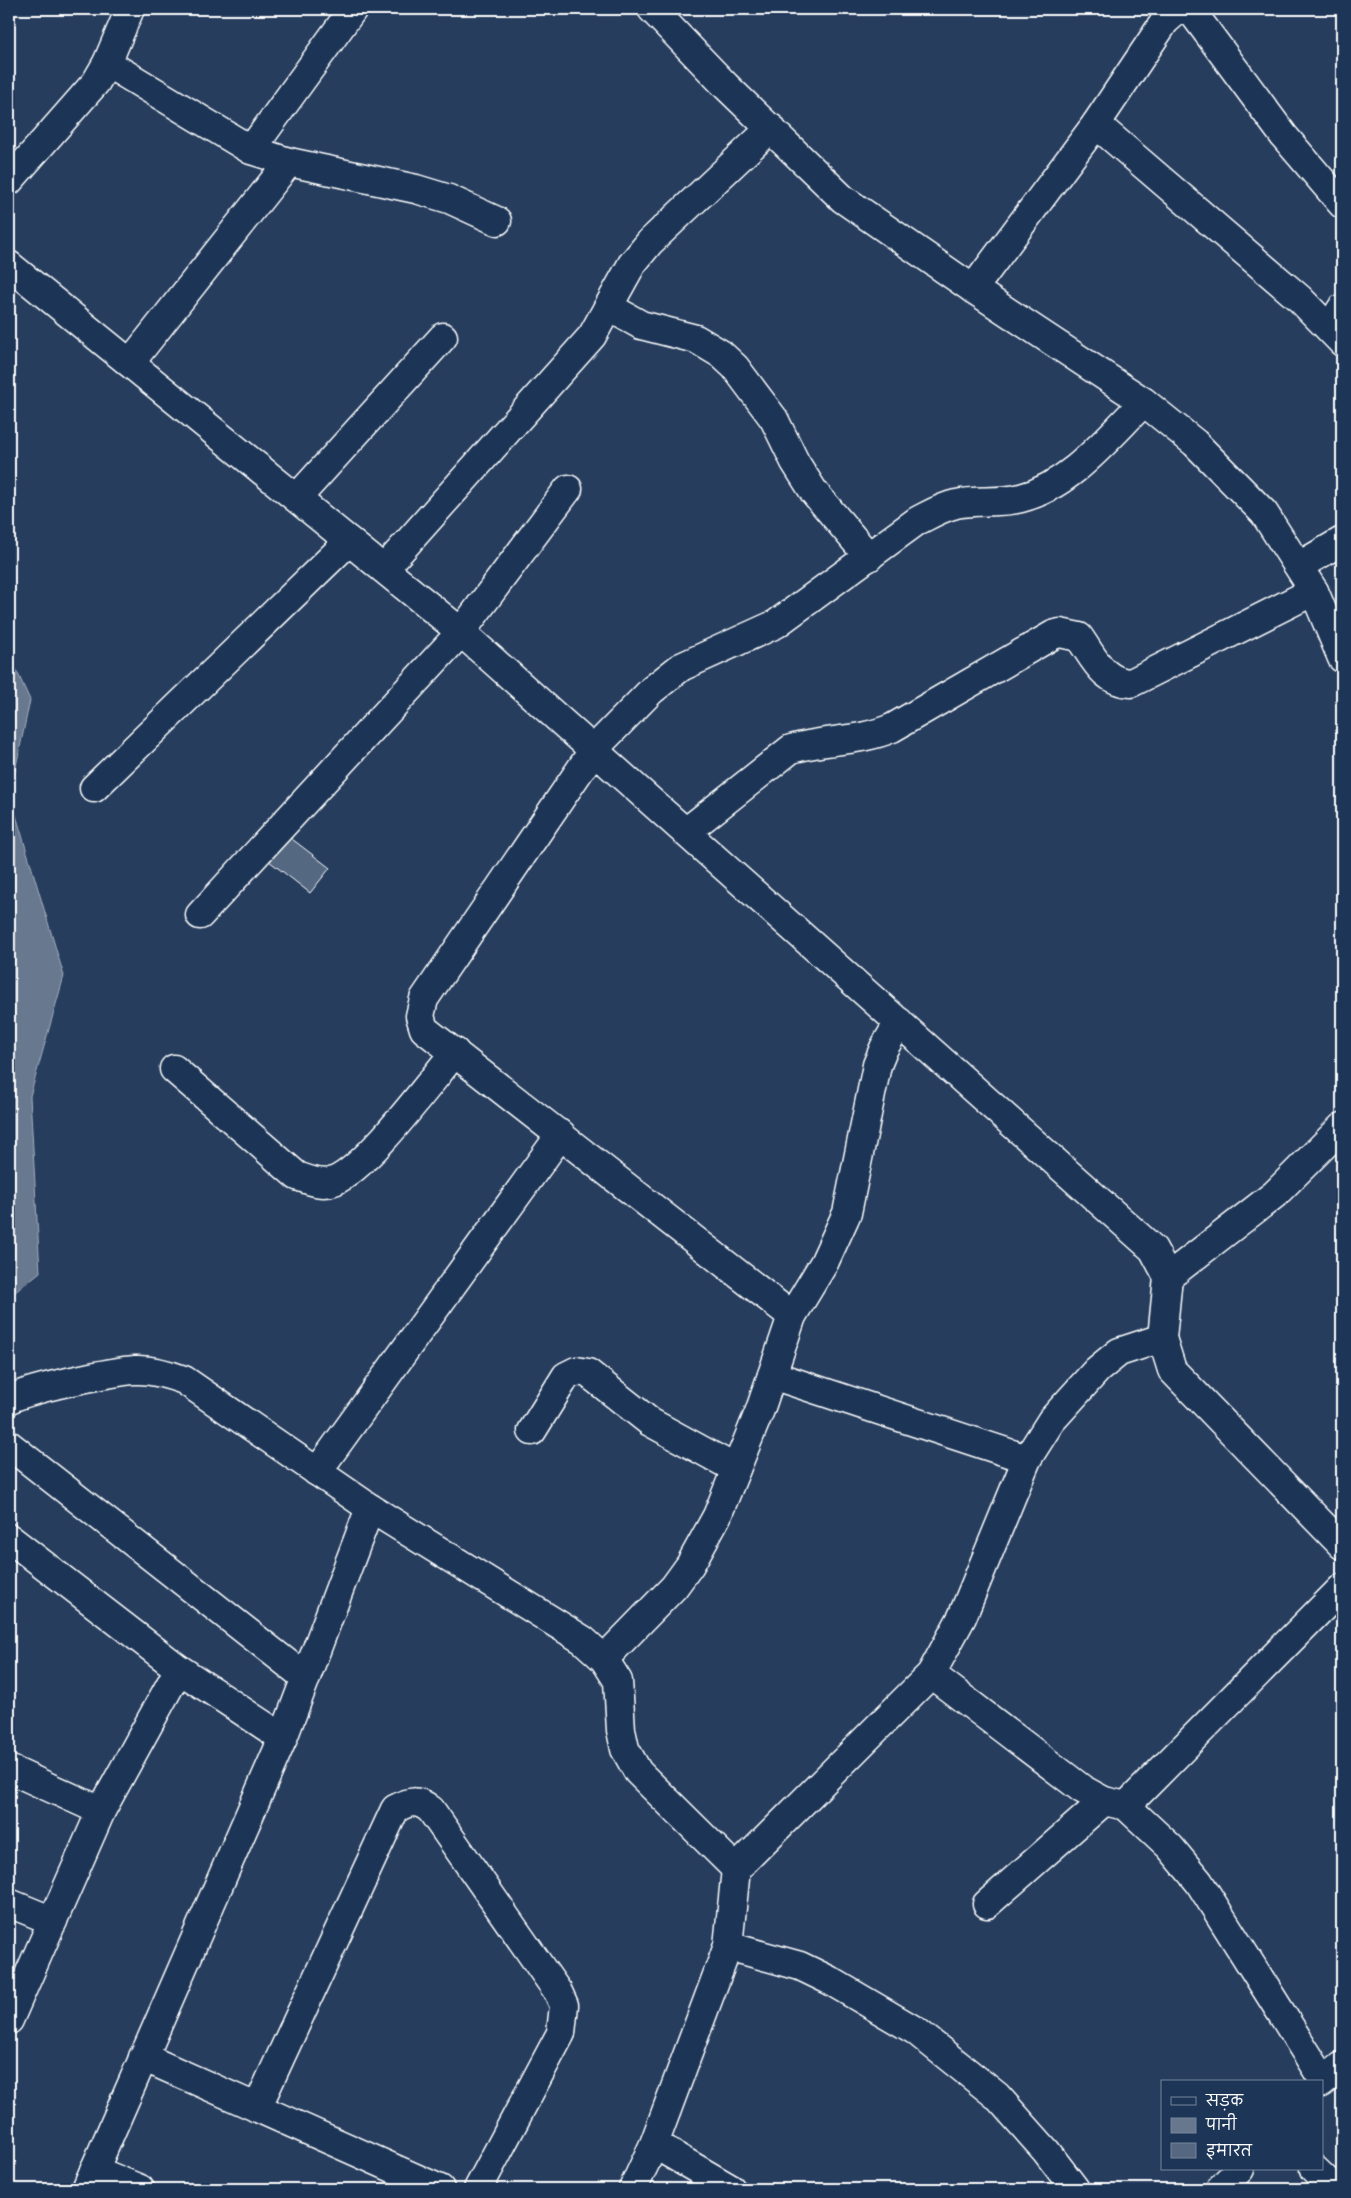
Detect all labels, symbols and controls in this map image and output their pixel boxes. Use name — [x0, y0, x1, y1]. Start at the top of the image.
legend — [1161, 2080, 1324, 2170]
text: सड़क — [1205, 2092, 1244, 2112]
text: पानी — [1205, 2113, 1238, 2136]
text: इमारत — [1206, 2142, 1253, 2162]

